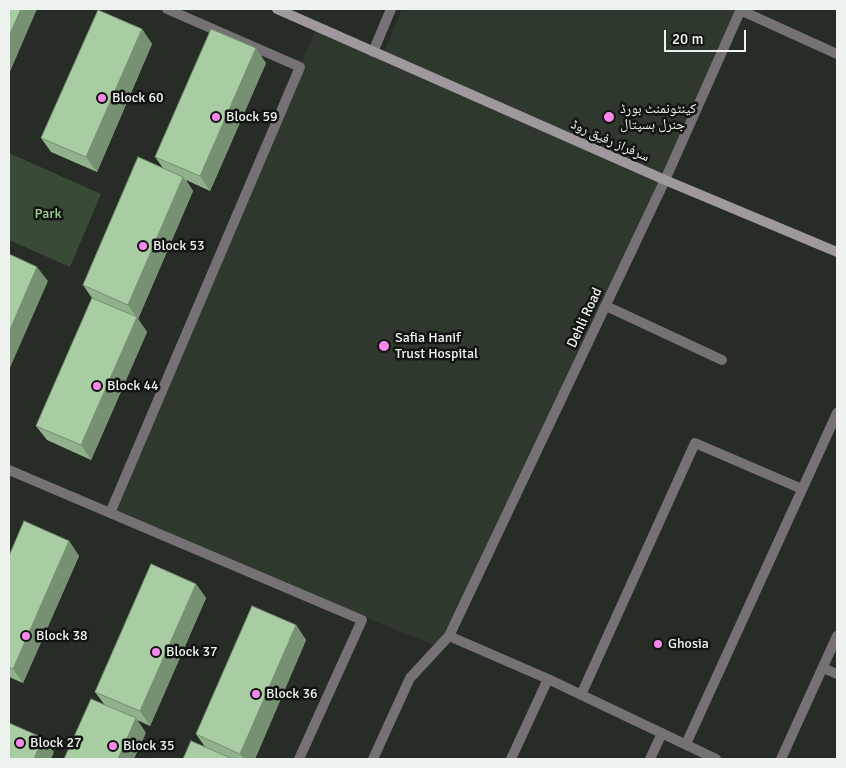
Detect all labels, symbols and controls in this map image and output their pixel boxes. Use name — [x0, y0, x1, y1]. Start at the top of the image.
scale bar — [666, 20, 748, 52]
text: 20 m — [672, 30, 703, 48]
place label: Block 60 — [112, 90, 164, 106]
marker: Block 60 — [96, 92, 108, 104]
place label: کینٹونمنٹ بورڈ جنرل ہسپتال — [620, 101, 696, 134]
place label: Block 59 — [226, 109, 278, 125]
marker: کینٹونمنٹ بورڈ جنرل ہسپتال — [602, 110, 616, 124]
marker: Block 59 — [210, 111, 222, 123]
street label: سرفراز رفیق روڈ — [568, 116, 652, 166]
park label: Park — [35, 206, 61, 222]
place label: Block 53 — [153, 238, 205, 254]
marker: Block 53 — [137, 240, 149, 252]
street label: Dehli Road — [564, 285, 606, 351]
place label: Safia Hanif Trust Hospital — [395, 330, 478, 362]
marker: Safia Hanif Trust Hospital — [377, 339, 391, 353]
place label: Block 44 — [107, 378, 159, 394]
marker: Block 44 — [91, 380, 103, 392]
place label: Block 38 — [36, 628, 88, 644]
marker: Block 38 — [20, 630, 32, 642]
place label: Ghosia — [668, 636, 709, 652]
marker: Ghosia — [652, 638, 664, 650]
place label: Block 37 — [166, 644, 218, 660]
marker: Block 37 — [150, 646, 162, 658]
place label: Block 36 — [266, 686, 318, 702]
marker: Block 36 — [250, 688, 262, 700]
place label: Block 27 — [30, 735, 82, 751]
marker: Block 27 — [14, 737, 26, 749]
place label: Block 35 — [123, 738, 175, 754]
marker: Block 35 — [107, 740, 119, 752]

